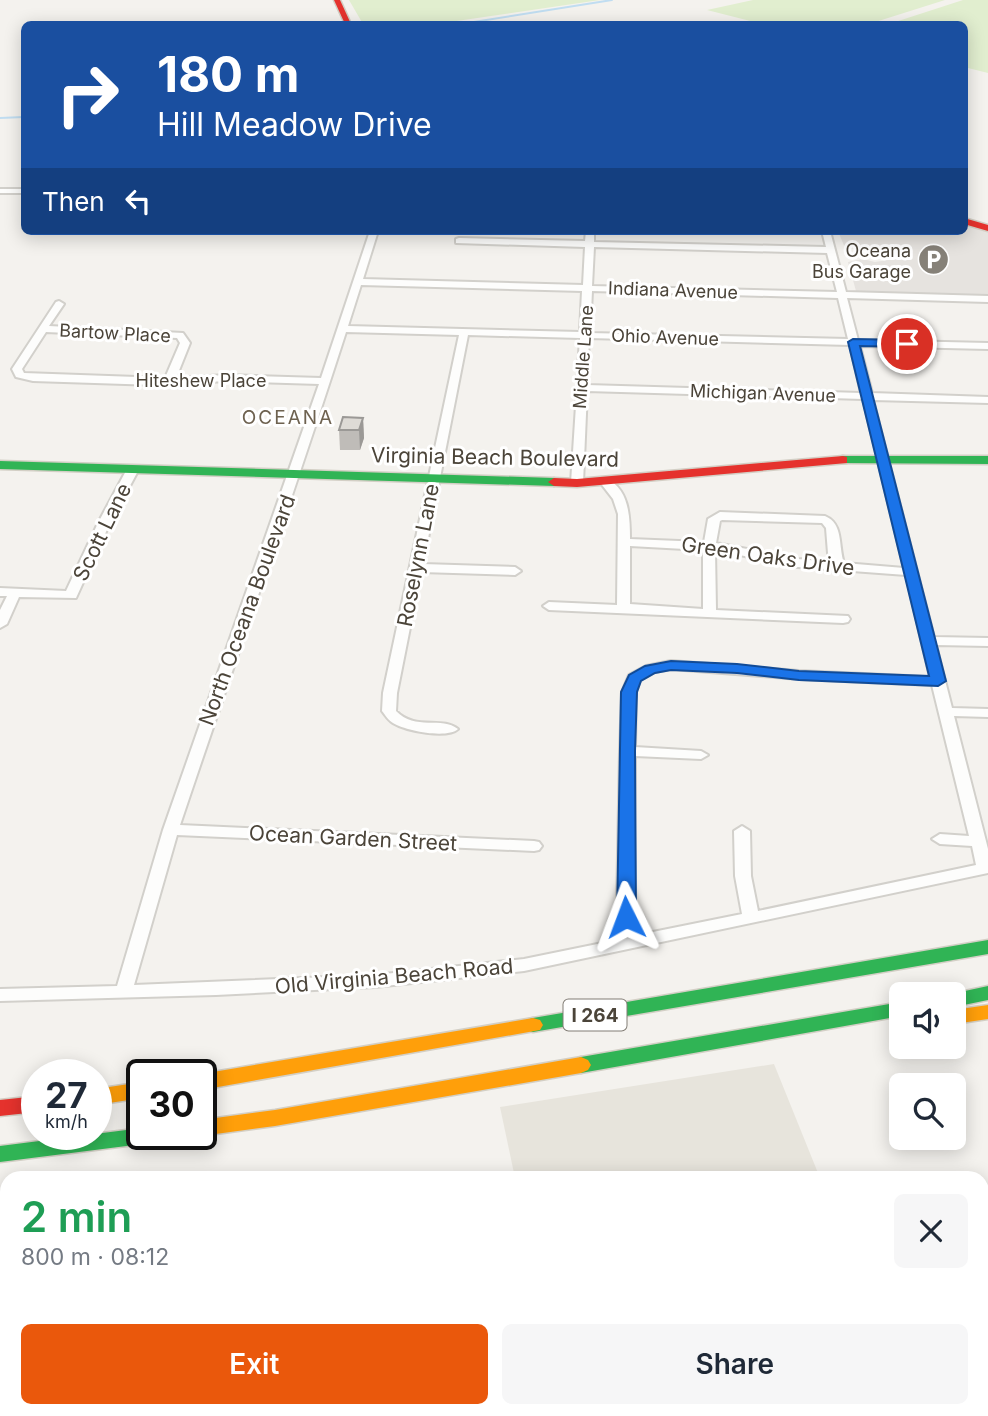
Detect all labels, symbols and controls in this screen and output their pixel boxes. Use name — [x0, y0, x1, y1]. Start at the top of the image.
text: 180 m — [157, 45, 299, 104]
icon: right — [42, 49, 133, 140]
text: Hill Meadow Drive — [157, 105, 432, 144]
icon: left — [119, 182, 157, 220]
text: Then — [42, 186, 105, 217]
place label: Oceana Bus Garage — [812, 240, 911, 282]
parking icon: Oceana Bus Garage — [917, 243, 951, 277]
street label: Indiana Avenue — [608, 277, 738, 303]
street label: Middle Lane — [569, 304, 597, 410]
pin — [877, 314, 937, 374]
street label: Bartow Place — [59, 320, 171, 346]
street label: Ohio Avenue — [611, 325, 719, 349]
icon: arrive — [888, 325, 926, 363]
street label: Hiteshew Place — [136, 370, 266, 391]
street label: Michigan Avenue — [690, 380, 836, 406]
district label: OCEANA — [242, 406, 334, 429]
street label: Virginia Beach Boulevard — [371, 442, 619, 472]
street label: Scott Lane — [68, 479, 136, 585]
street label: Roselynn Lane — [392, 481, 444, 629]
street label: North Oceana Boulevard — [194, 491, 300, 729]
street label: Green Oaks Drive — [680, 531, 856, 581]
street label: Ocean Garden Street — [248, 820, 458, 856]
position arrow — [589, 880, 663, 954]
street label: Old Virginia Beach Road — [274, 953, 514, 999]
map controls — [889, 982, 966, 1150]
button: sound — [889, 982, 966, 1059]
road number: I 264 — [564, 1000, 626, 1030]
speed limit sign: 30 — [126, 1059, 217, 1150]
button: search — [889, 1073, 966, 1150]
text: 27 — [45, 1074, 88, 1116]
text: km/h — [45, 1111, 88, 1132]
text: 2 min — [21, 1191, 132, 1242]
button: close — [894, 1194, 968, 1268]
text: 800 m · 08:12 — [21, 1243, 169, 1271]
button: Exit — [21, 1324, 488, 1404]
button: Share — [502, 1324, 968, 1404]

